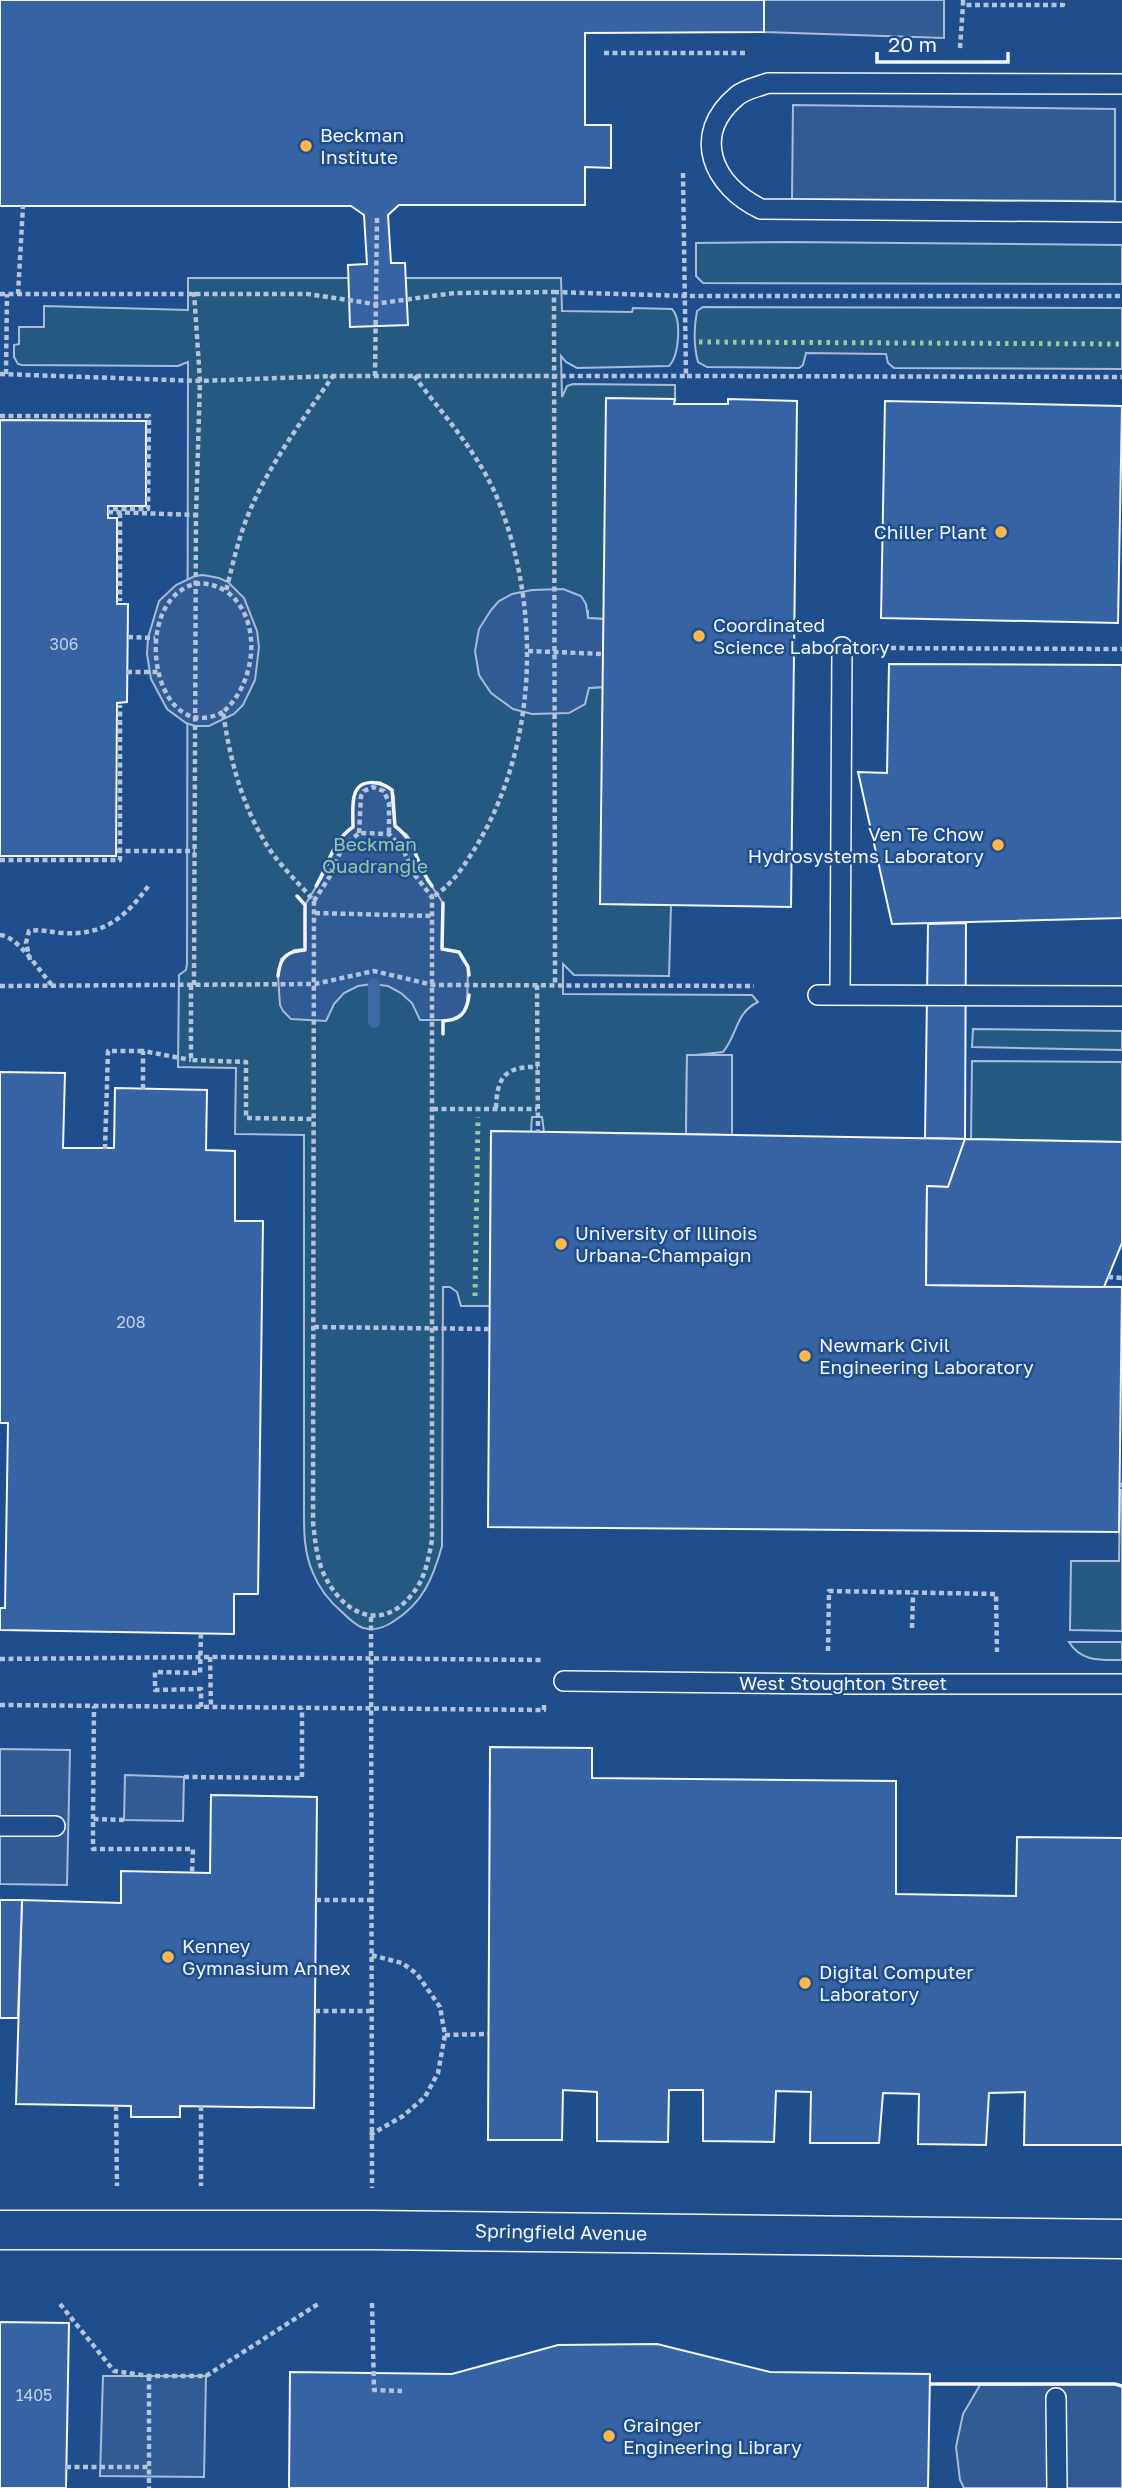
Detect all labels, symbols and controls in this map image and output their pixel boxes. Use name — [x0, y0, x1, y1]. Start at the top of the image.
scale bar — [877, 21, 1008, 65]
text: 20 m — [888, 31, 937, 57]
place label: Beckman Institute — [320, 123, 404, 168]
marker: Beckman Institute — [298, 138, 314, 154]
place label: Chiller Plant — [874, 520, 987, 543]
marker: Chiller Plant — [993, 524, 1009, 540]
place label: Coordinated Science Laboratory — [713, 613, 890, 658]
marker: Coordinated Science Laboratory — [691, 628, 707, 644]
house number: 306 — [50, 634, 78, 654]
place label: Ven Te Chow Hydrosystems Laboratory — [748, 822, 984, 867]
park label: Beckman Quadrangle — [322, 832, 428, 877]
marker: Ven Te Chow Hydrosystems Laboratory — [990, 837, 1006, 853]
place label: University of Illinois Urbana-Champaign — [575, 1221, 757, 1266]
marker: University of Illinois Urbana-Champaign — [553, 1236, 569, 1252]
house number: 208 — [117, 1312, 145, 1332]
place label: Newmark Civil Engineering Laboratory — [819, 1333, 1034, 1378]
marker: Newmark Civil Engineering Laboratory — [797, 1348, 813, 1364]
street label: West Stoughton Street — [739, 1671, 947, 1694]
place label: Kenney Gymnasium Annex — [182, 1934, 351, 1979]
marker: Kenney Gymnasium Annex — [160, 1949, 176, 1965]
place label: Digital Computer Laboratory — [819, 1960, 974, 2005]
marker: Digital Computer Laboratory — [797, 1975, 813, 1991]
street label: Springfield Avenue — [475, 2218, 647, 2245]
house number: 1405 — [16, 2385, 52, 2405]
place label: Grainger Engineering Library — [623, 2413, 802, 2458]
marker: Grainger Engineering Library — [601, 2428, 617, 2444]

